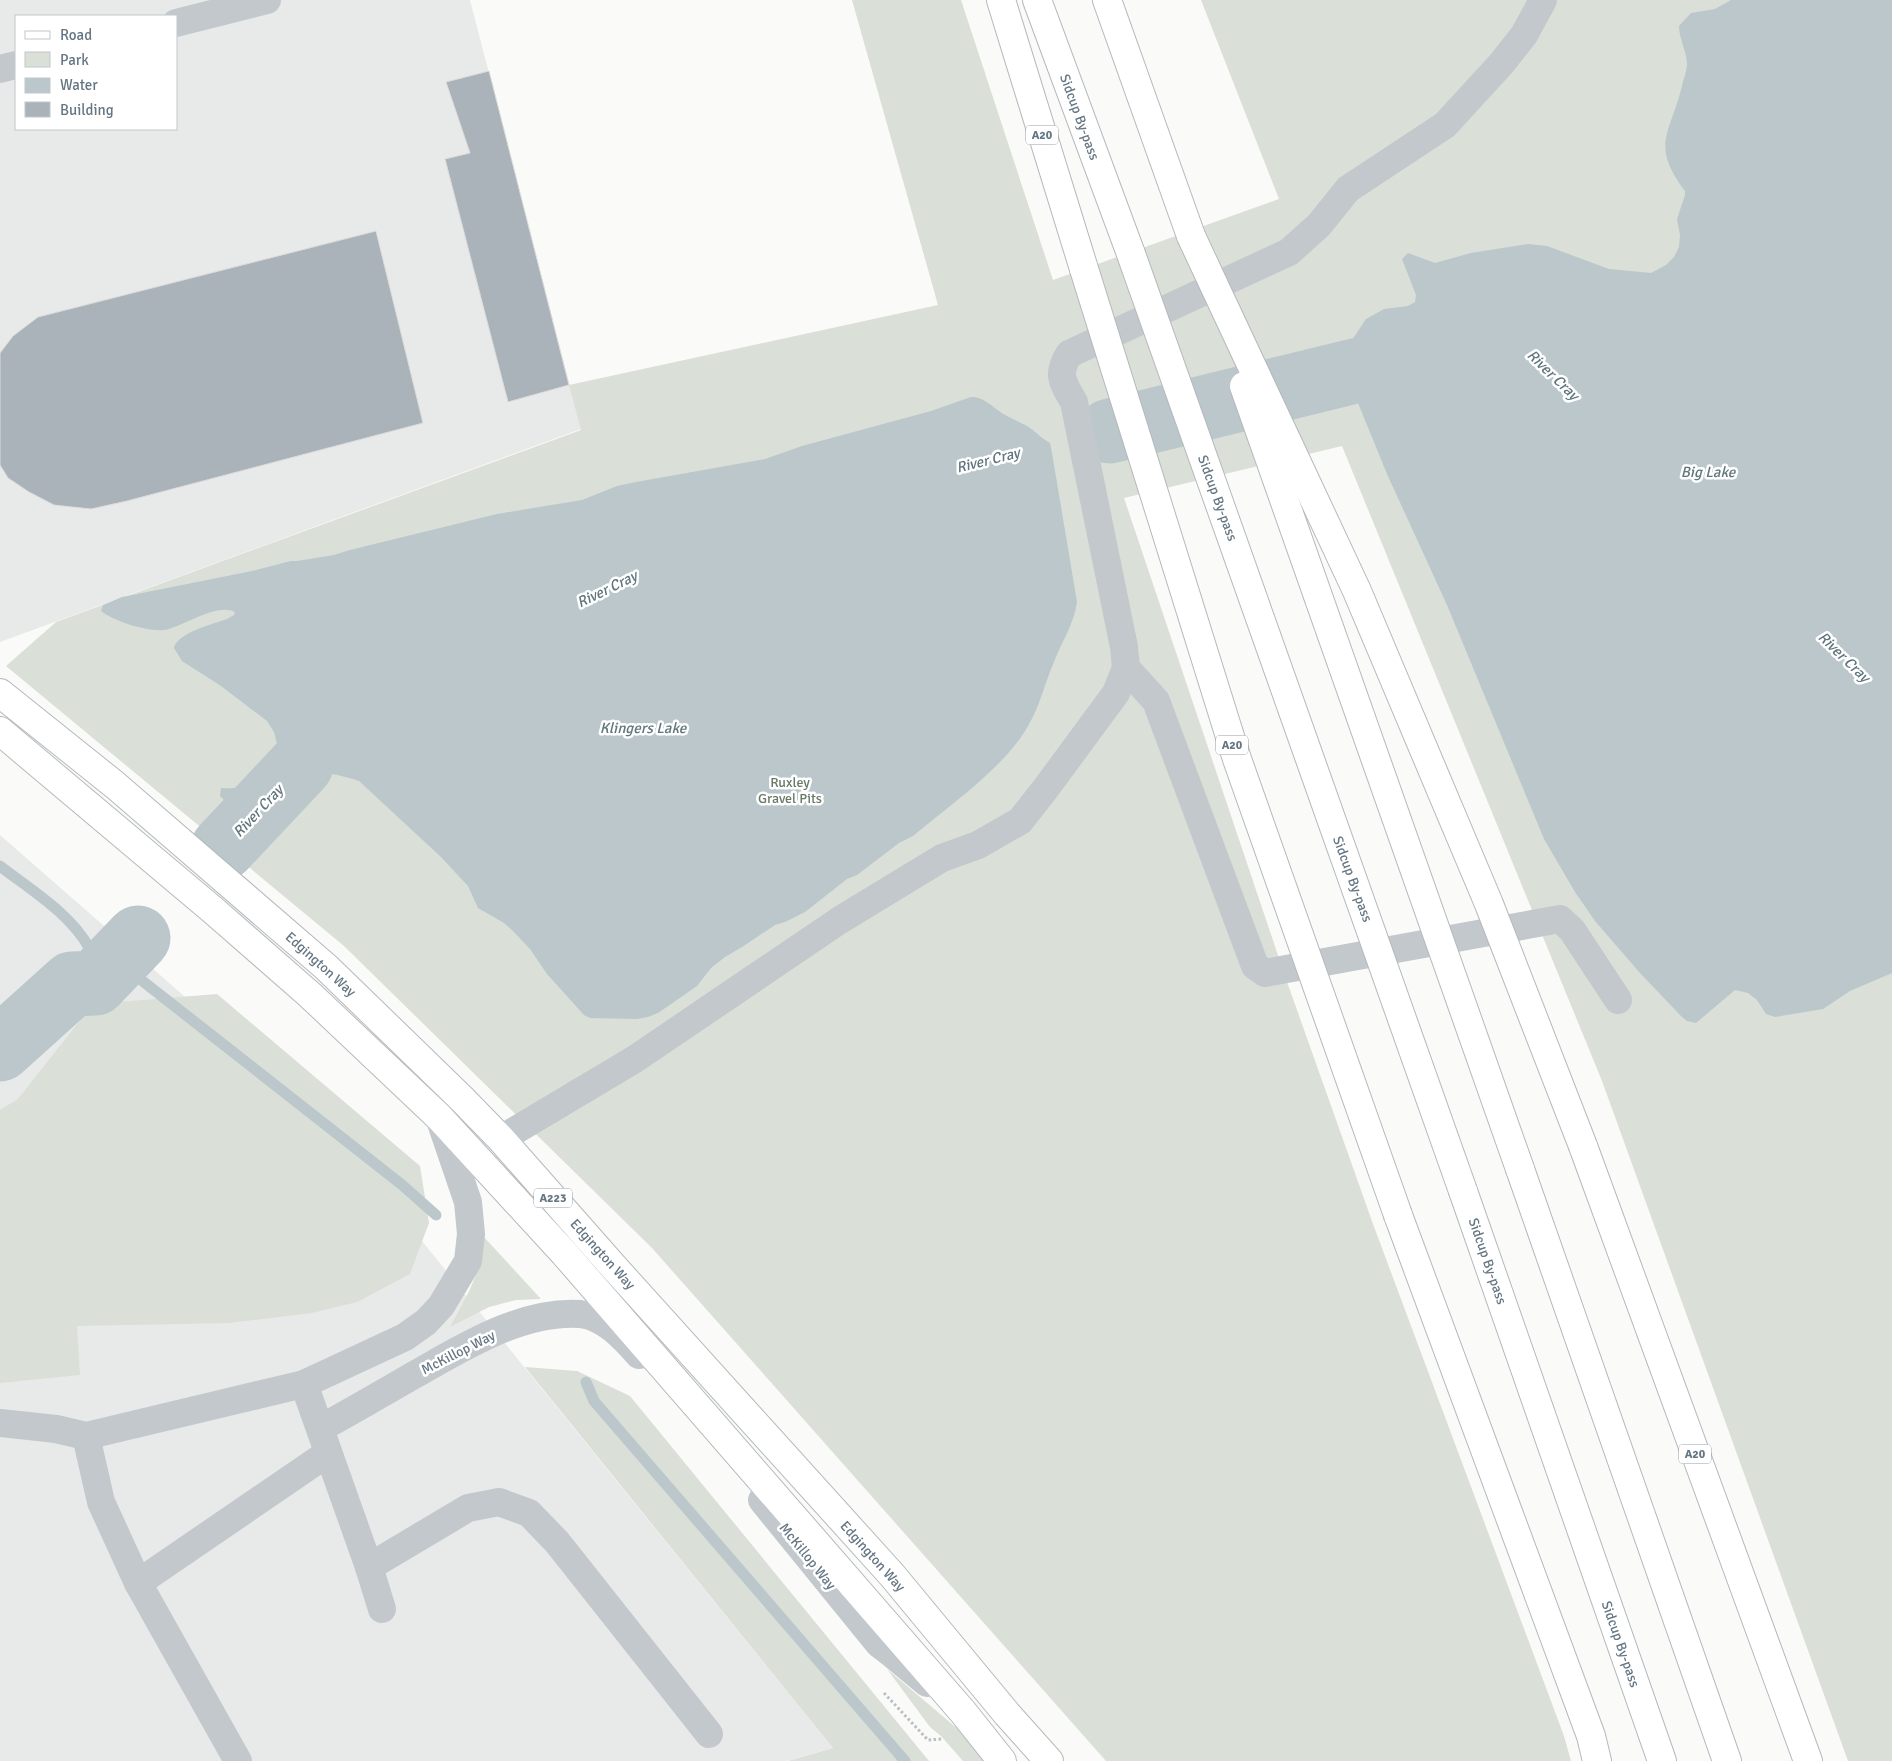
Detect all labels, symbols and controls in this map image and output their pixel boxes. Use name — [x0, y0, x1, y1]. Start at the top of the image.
legend — [15, 15, 178, 130]
text: Road — [60, 26, 92, 44]
text: Park — [60, 51, 89, 69]
street label: Sidcup By-pass — [1056, 72, 1103, 162]
text: Water — [60, 76, 98, 94]
text: Building — [60, 101, 114, 119]
road number: A20 — [1026, 126, 1058, 144]
water label: River Cray — [1523, 346, 1584, 405]
water label: River Cray — [954, 443, 1024, 477]
street label: Sidcup By-pass — [1194, 453, 1241, 543]
water label: Big Lake — [1681, 463, 1737, 481]
water label: River Cray — [574, 566, 642, 611]
water label: River Cray — [1814, 628, 1875, 687]
water label: Klingers Lake — [600, 719, 688, 737]
road number: A20 — [1216, 736, 1248, 754]
park label: Ruxley Gravel Pits — [758, 774, 822, 807]
water label: River Cray — [229, 780, 288, 841]
street label: Sidcup By-pass — [1329, 834, 1376, 924]
street label: Edgington Way — [282, 928, 360, 1001]
road number: A223 — [534, 1188, 572, 1208]
street label: Edgington Way — [567, 1216, 639, 1293]
street label: Sidcup By-pass — [1465, 1216, 1510, 1307]
street label: McKillop Way — [418, 1326, 498, 1378]
road number: A20 — [1679, 1445, 1711, 1464]
street label: Edgington Way — [837, 1518, 909, 1595]
street label: McKillop Way — [776, 1520, 840, 1593]
street label: Sidcup By-pass — [1598, 1599, 1643, 1690]

